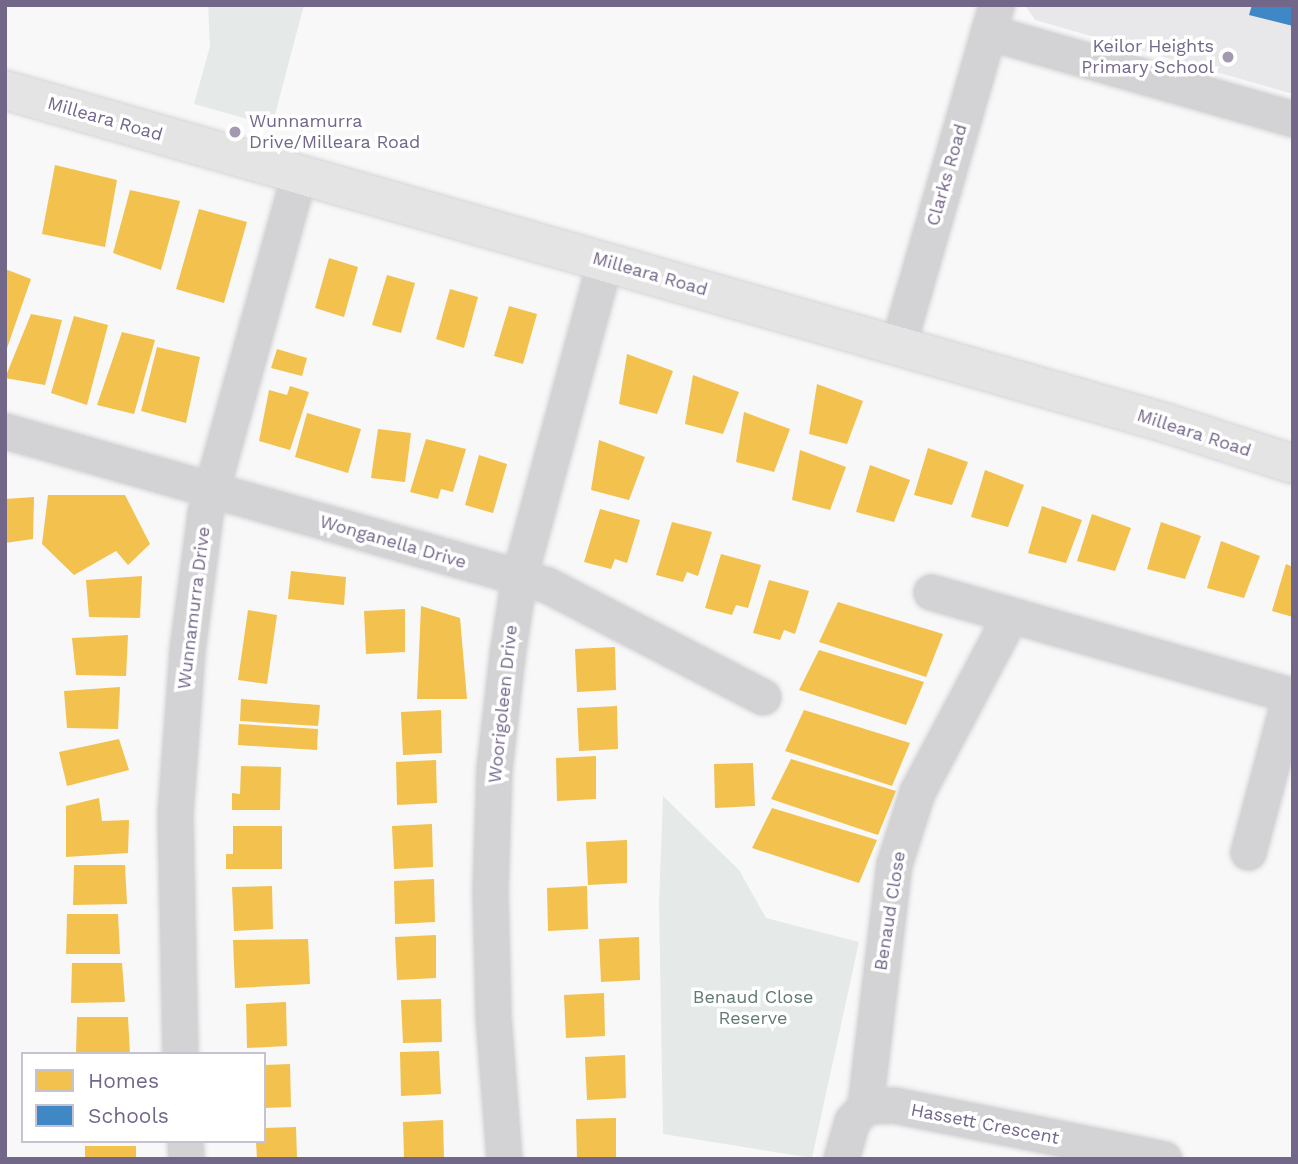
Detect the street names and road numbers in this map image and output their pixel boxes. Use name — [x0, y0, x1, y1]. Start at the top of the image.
street label: Milleara Road — [45, 92, 165, 146]
street label: Clarks Road — [922, 122, 972, 228]
street label: Milleara Road — [590, 247, 710, 301]
street label: Milleara Road — [1134, 404, 1254, 462]
street label: Wonganella Drive — [317, 511, 469, 573]
street label: Wunnamurra Drive — [173, 525, 215, 691]
street label: Woorigoleen Drive — [484, 624, 522, 784]
street label: Benaud Close — [870, 850, 910, 972]
street label: Hassett Crescent — [909, 1099, 1061, 1149]

